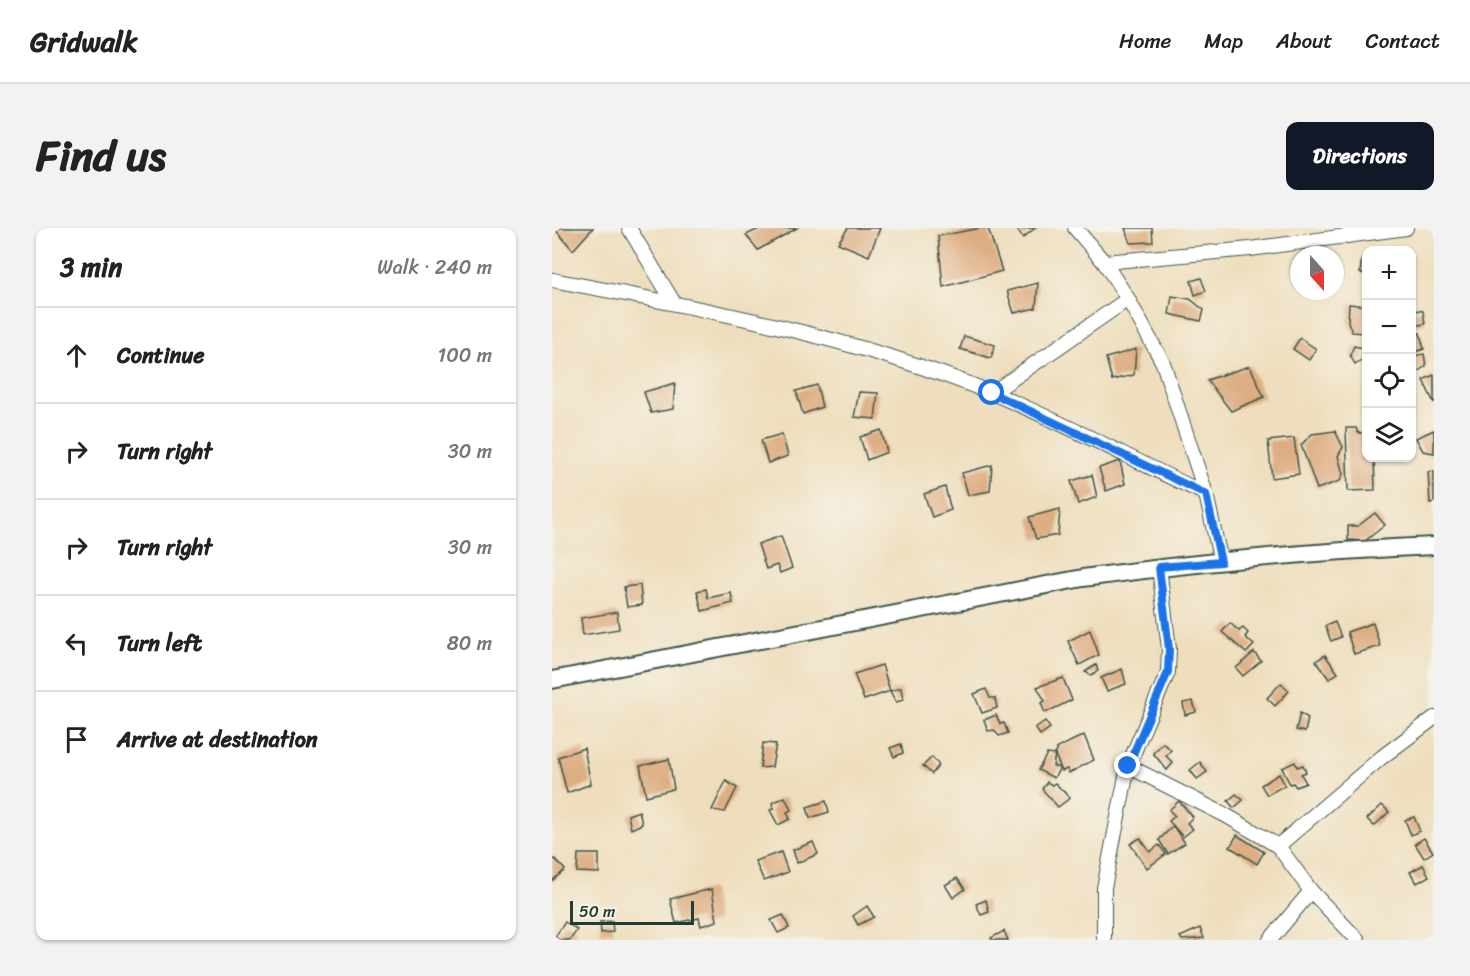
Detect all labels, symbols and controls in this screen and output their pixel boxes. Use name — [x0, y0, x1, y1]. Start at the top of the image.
text: Gridwalk — [30, 17, 138, 66]
text: Home — [1119, 22, 1171, 60]
text: Map — [1204, 22, 1243, 60]
text: About — [1276, 22, 1333, 60]
text: Contact — [1366, 22, 1440, 60]
text: Find us — [36, 119, 166, 193]
button: Directions — [1286, 122, 1434, 190]
text: 3 min — [60, 244, 122, 290]
north arrow — [1290, 246, 1344, 300]
map controls — [1362, 246, 1416, 462]
button: + — [1362, 246, 1416, 300]
text: Walk · 240 m — [377, 250, 492, 285]
button: − — [1362, 300, 1416, 354]
text: Continue — [117, 336, 205, 375]
text: 100 m — [438, 338, 492, 373]
icon: ahead — [60, 339, 93, 372]
button: locate — [1362, 354, 1416, 408]
route start — [978, 379, 1004, 405]
button: layers — [1362, 408, 1416, 462]
text: Turn right — [117, 432, 212, 471]
text: 30 m — [448, 434, 492, 469]
icon: right — [60, 435, 93, 468]
text: Turn right — [117, 528, 212, 567]
text: 30 m — [448, 530, 492, 565]
icon: right — [60, 531, 93, 564]
text: Turn left — [117, 624, 202, 663]
text: 80 m — [447, 626, 492, 661]
icon: left — [60, 627, 93, 660]
text: Arrive at destination — [117, 720, 318, 759]
icon: arrive — [60, 723, 93, 756]
route end — [1114, 752, 1140, 778]
text: 50 m — [579, 897, 615, 926]
scale bar — [570, 898, 694, 926]

